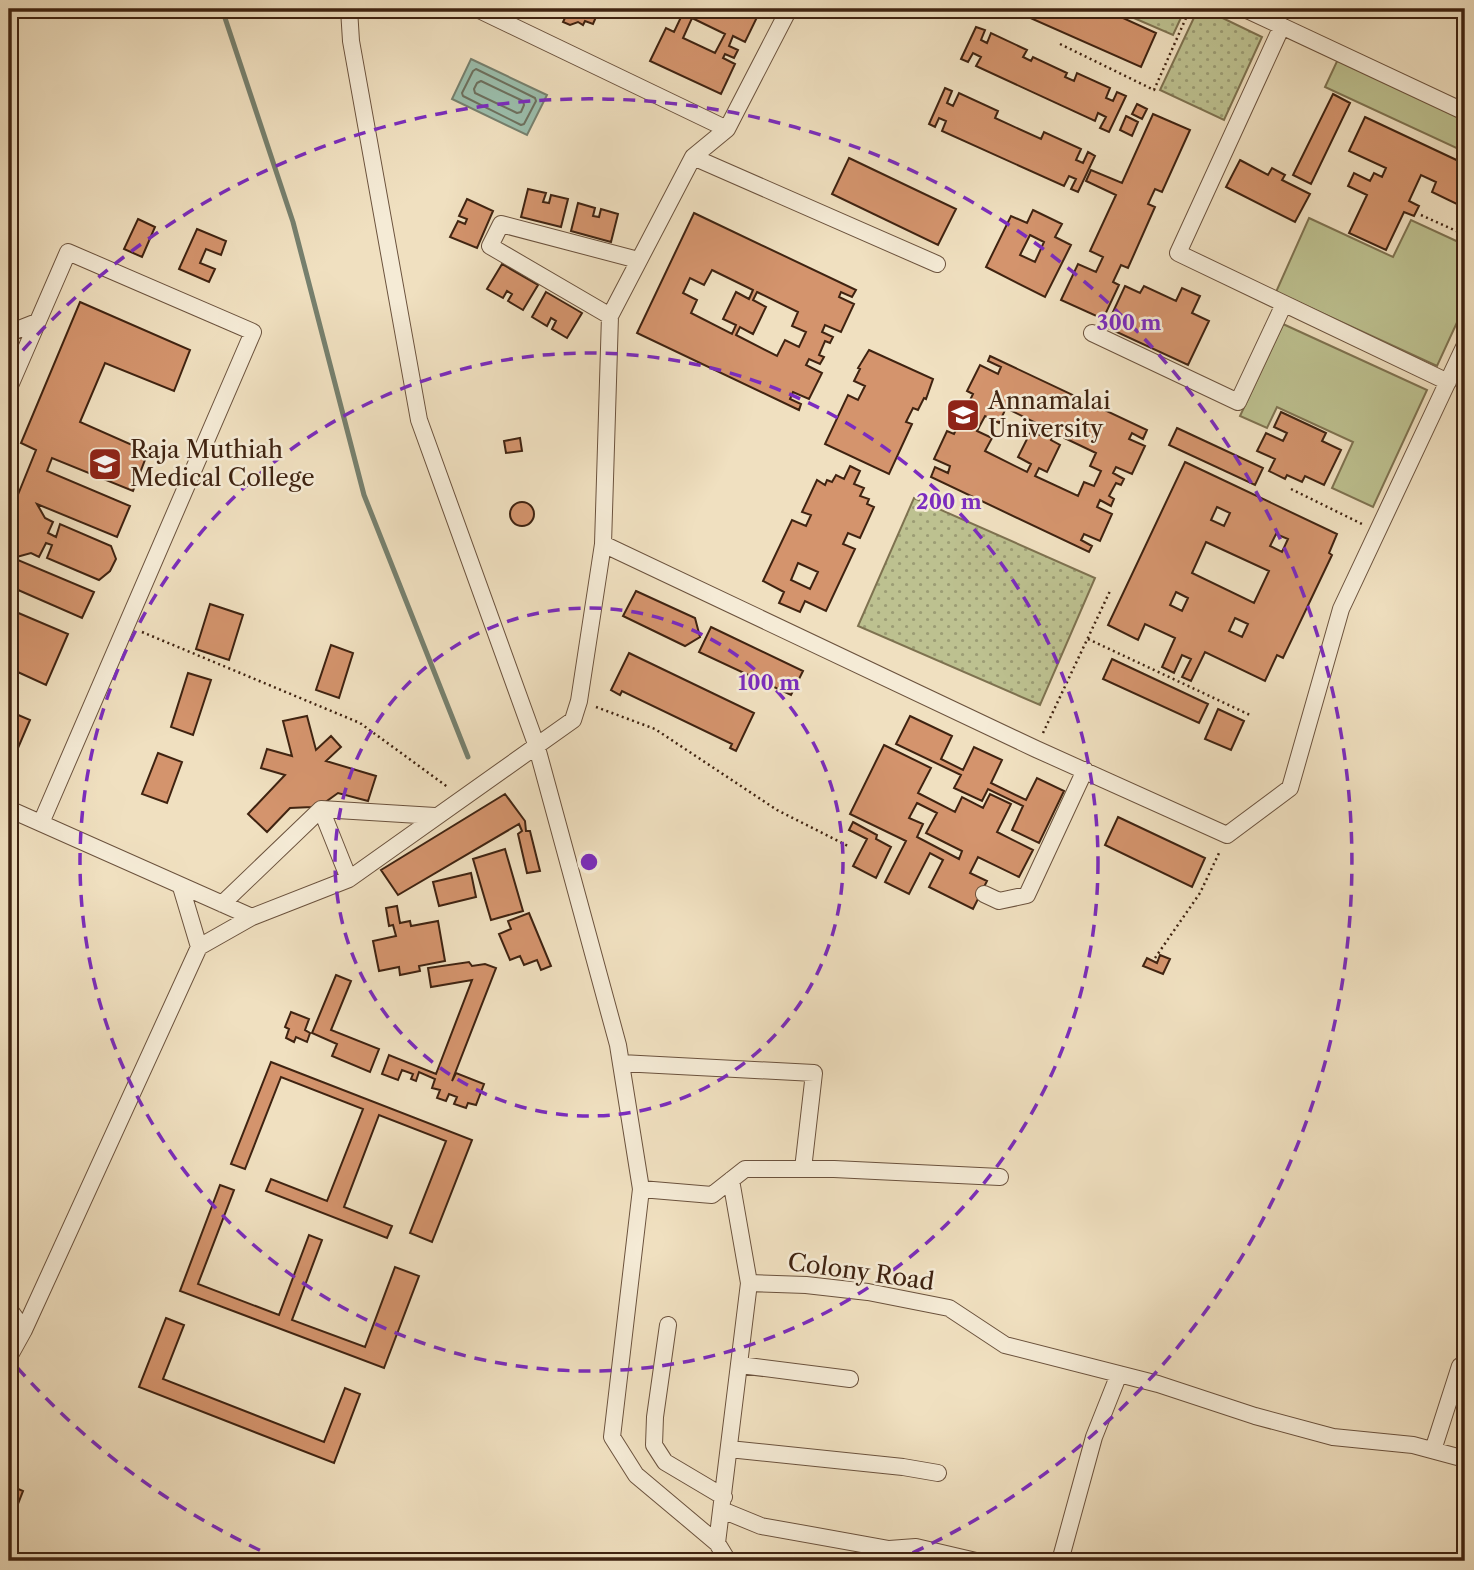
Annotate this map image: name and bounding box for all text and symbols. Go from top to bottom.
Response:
text: 300 m [1097,310,1161,335]
place label: Annamalai University [987,386,1111,443]
school or university icon: Annamalai University [944,396,982,434]
place label: Raja Muthiah Medical College [130,435,315,492]
school or university icon: Raja Muthiah Medical College [86,445,124,483]
text: 200 m [916,489,982,514]
text: 100 m [738,670,800,695]
centre of rings [577,850,601,874]
street label: Colony Road [786,1247,937,1296]

